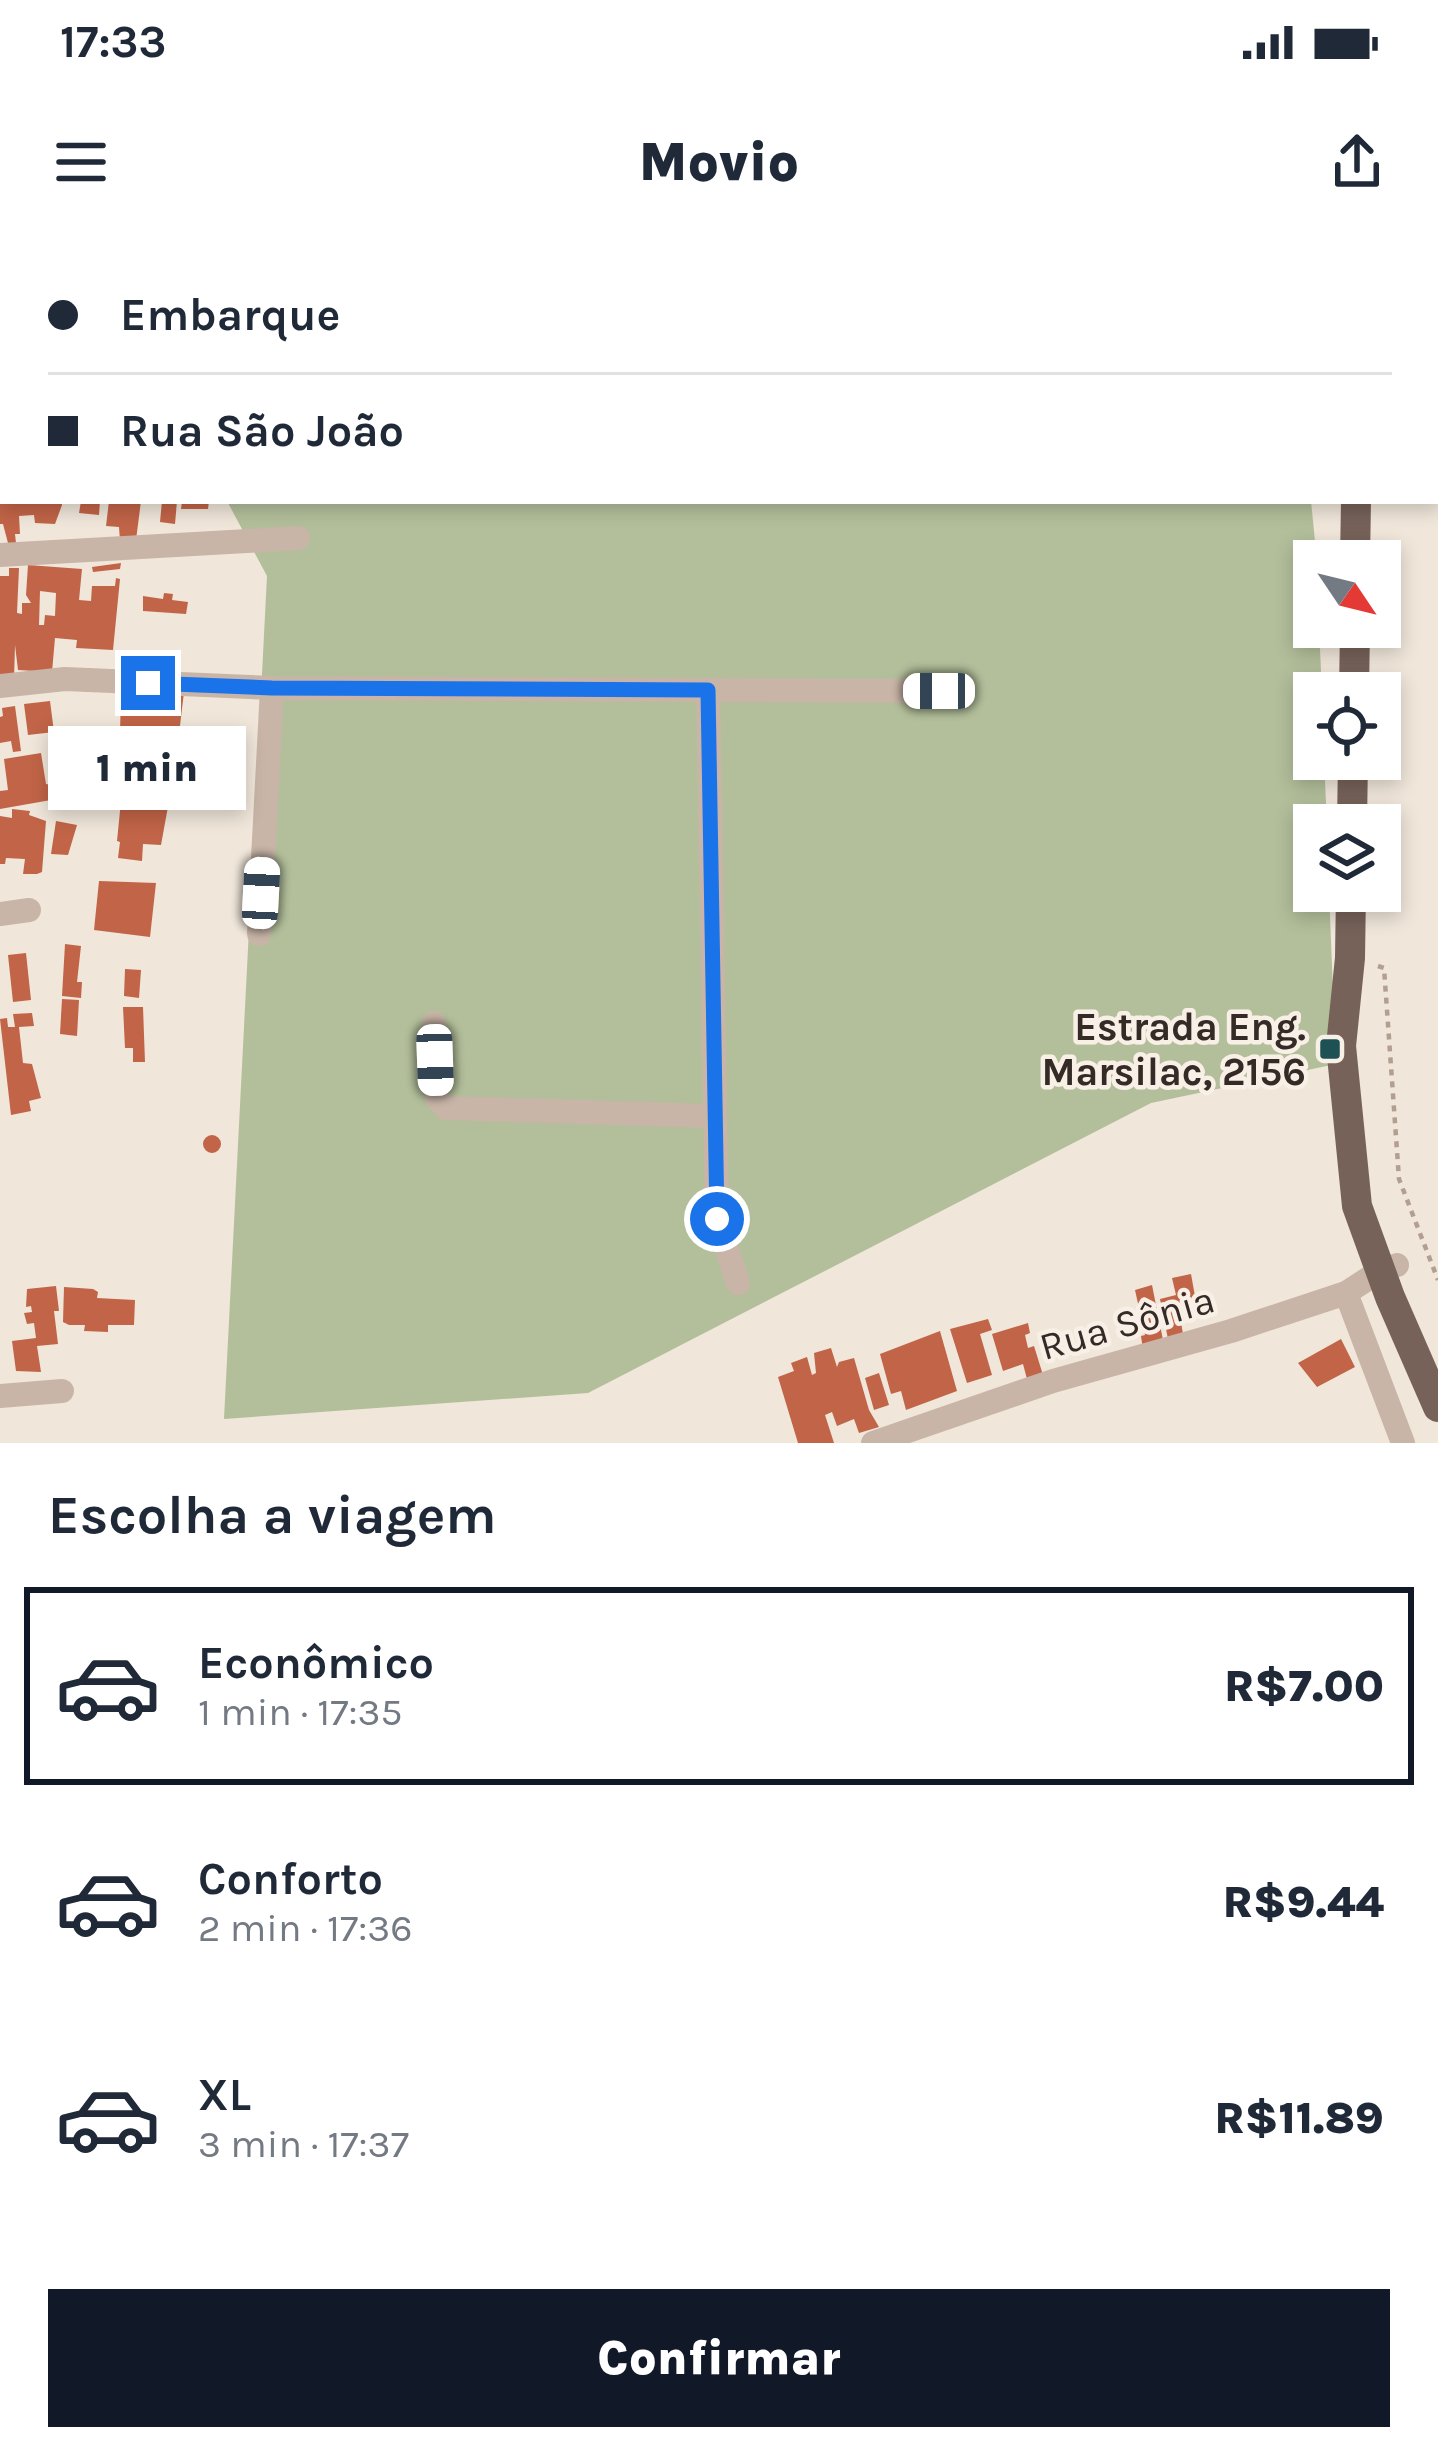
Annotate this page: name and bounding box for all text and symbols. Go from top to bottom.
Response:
text: 17:33 [60,16,167,68]
icon: menu [48,129,114,195]
icon: share [1324,129,1390,195]
text: Movio [639,130,799,194]
text: Embarque [120,289,340,341]
text: Rua São João [120,405,404,457]
north arrow [1293,540,1401,648]
map controls [1293,540,1401,912]
route end [121,656,175,710]
button: locate [1293,672,1401,780]
car [903,673,975,709]
callout: 1 min [49,725,247,809]
text: 1 min [96,745,198,791]
button: layers [1293,804,1401,912]
car [241,856,281,930]
place label: Estrada Eng. Marsilac, 2156 [1041,1004,1306,1095]
car [416,1023,454,1097]
marker: Estrada Eng. Marsilac, 2156 [1317,1036,1343,1062]
route start [690,1192,744,1246]
street label: Rua Sônia [1034,1276,1220,1370]
text: Escolha a viagem [48,1483,497,1547]
icon: car [54,1632,162,1740]
text: Econômico [198,1637,434,1689]
text: R$7.00 [1224,1660,1384,1712]
text: 1 min · 17:35 [198,1689,403,1735]
icon: car [54,1848,162,1956]
text: Conforto [198,1853,383,1905]
text: R$9.44 [1223,1876,1384,1928]
text: 2 min · 17:36 [198,1905,413,1951]
icon: car [54,2064,162,2172]
text: XL [198,2069,251,2121]
text: R$11.89 [1214,2092,1384,2144]
text: 3 min · 17:37 [198,2121,409,2167]
button: Confirmar [48,2289,1390,2427]

